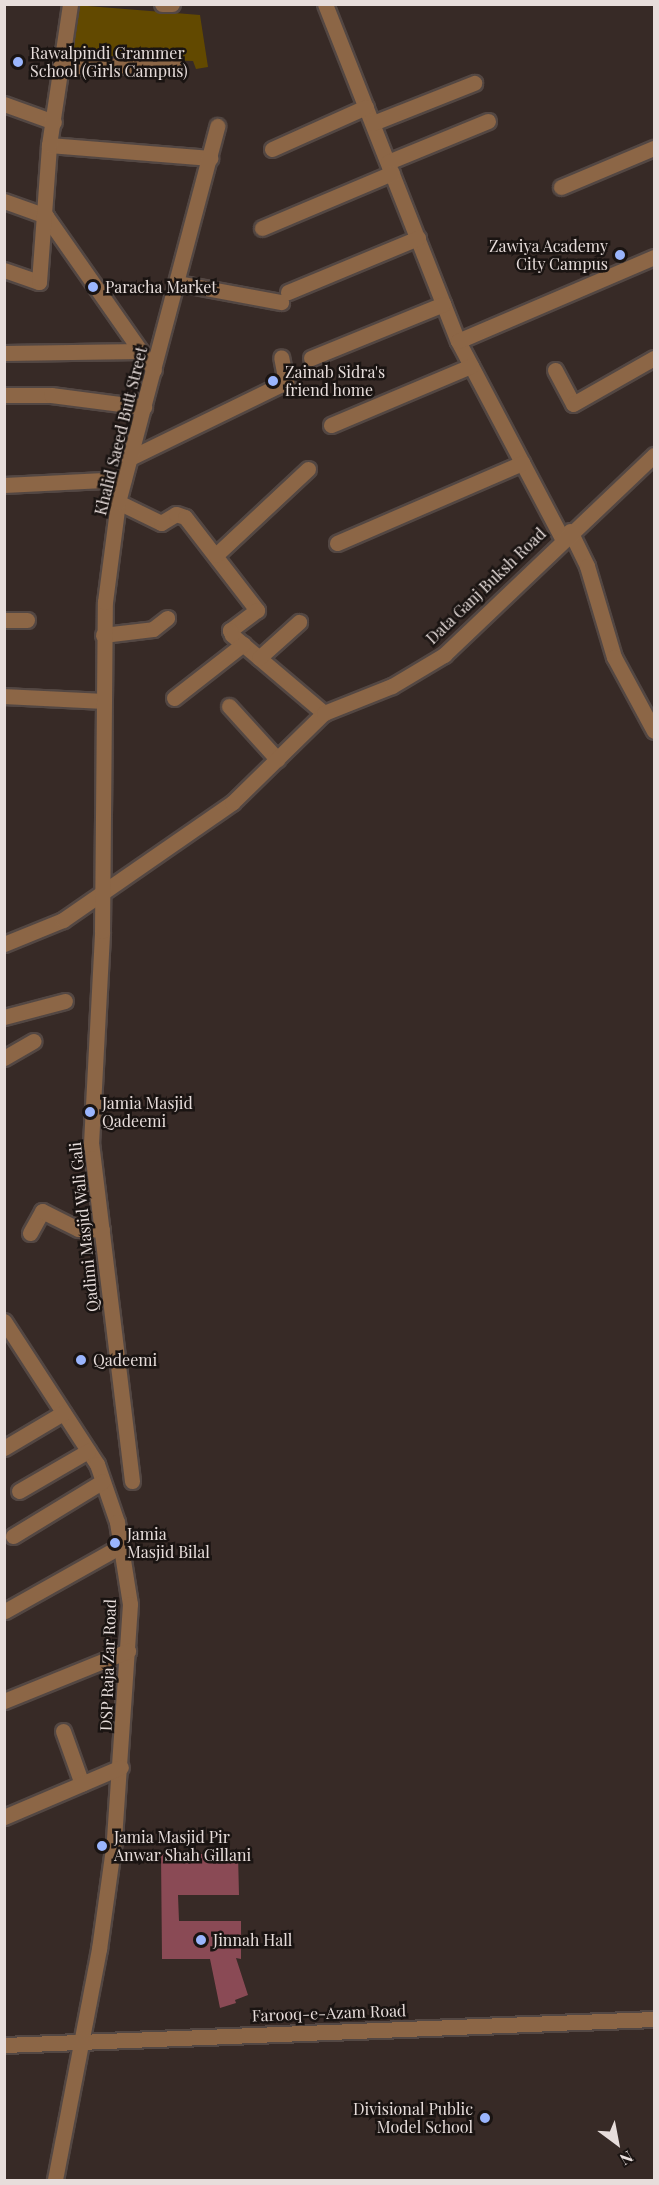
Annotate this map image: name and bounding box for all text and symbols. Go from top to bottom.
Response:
place label: Rawalpindi Grammer School (Girls Campus) [30,43,188,81]
marker: Rawalpindi Grammer School (Girls Campus) [11,55,25,69]
place label: Zawiya Academy City Campus [488,236,608,274]
marker: Zawiya Academy City Campus [613,248,627,262]
place label: Paracha Market [105,277,217,297]
marker: Paracha Market [86,280,100,294]
street label: Khalid Saeed Butt Street [91,345,151,517]
place label: Zainab Sidra's friend home [285,362,385,400]
marker: Zainab Sidra's friend home [266,374,280,388]
street label: Data Ganj Buksh Road [422,524,550,648]
place label: Jamia Masjid Qadeemi [102,1093,193,1131]
marker: Jamia Masjid Qadeemi [83,1105,97,1119]
street label: Qadimi Masjid Wali Gali [66,1141,102,1313]
place label: Qadeemi [93,1350,157,1370]
marker: Qadeemi [74,1353,88,1367]
place label: Jamia Masjid Bilal [127,1524,210,1562]
marker: Jamia Masjid Bilal [108,1536,122,1550]
street label: DSP Raja Zar Road [96,1598,120,1732]
place label: Jamia Masjid Pir Anwar Shah Gillani [114,1827,251,1865]
marker: Jamia Masjid Pir Anwar Shah Gillani [95,1839,109,1853]
place label: Jinnah Hall [213,1930,292,1950]
marker: Jinnah Hall [194,1933,208,1947]
street label: Farooq-e-Azam Road [251,2001,407,2025]
place label: Divisional Public Model School [353,2099,473,2137]
marker: Divisional Public Model School [478,2111,492,2125]
north arrow [587,2113,647,2173]
text: N [616,2147,637,2171]

